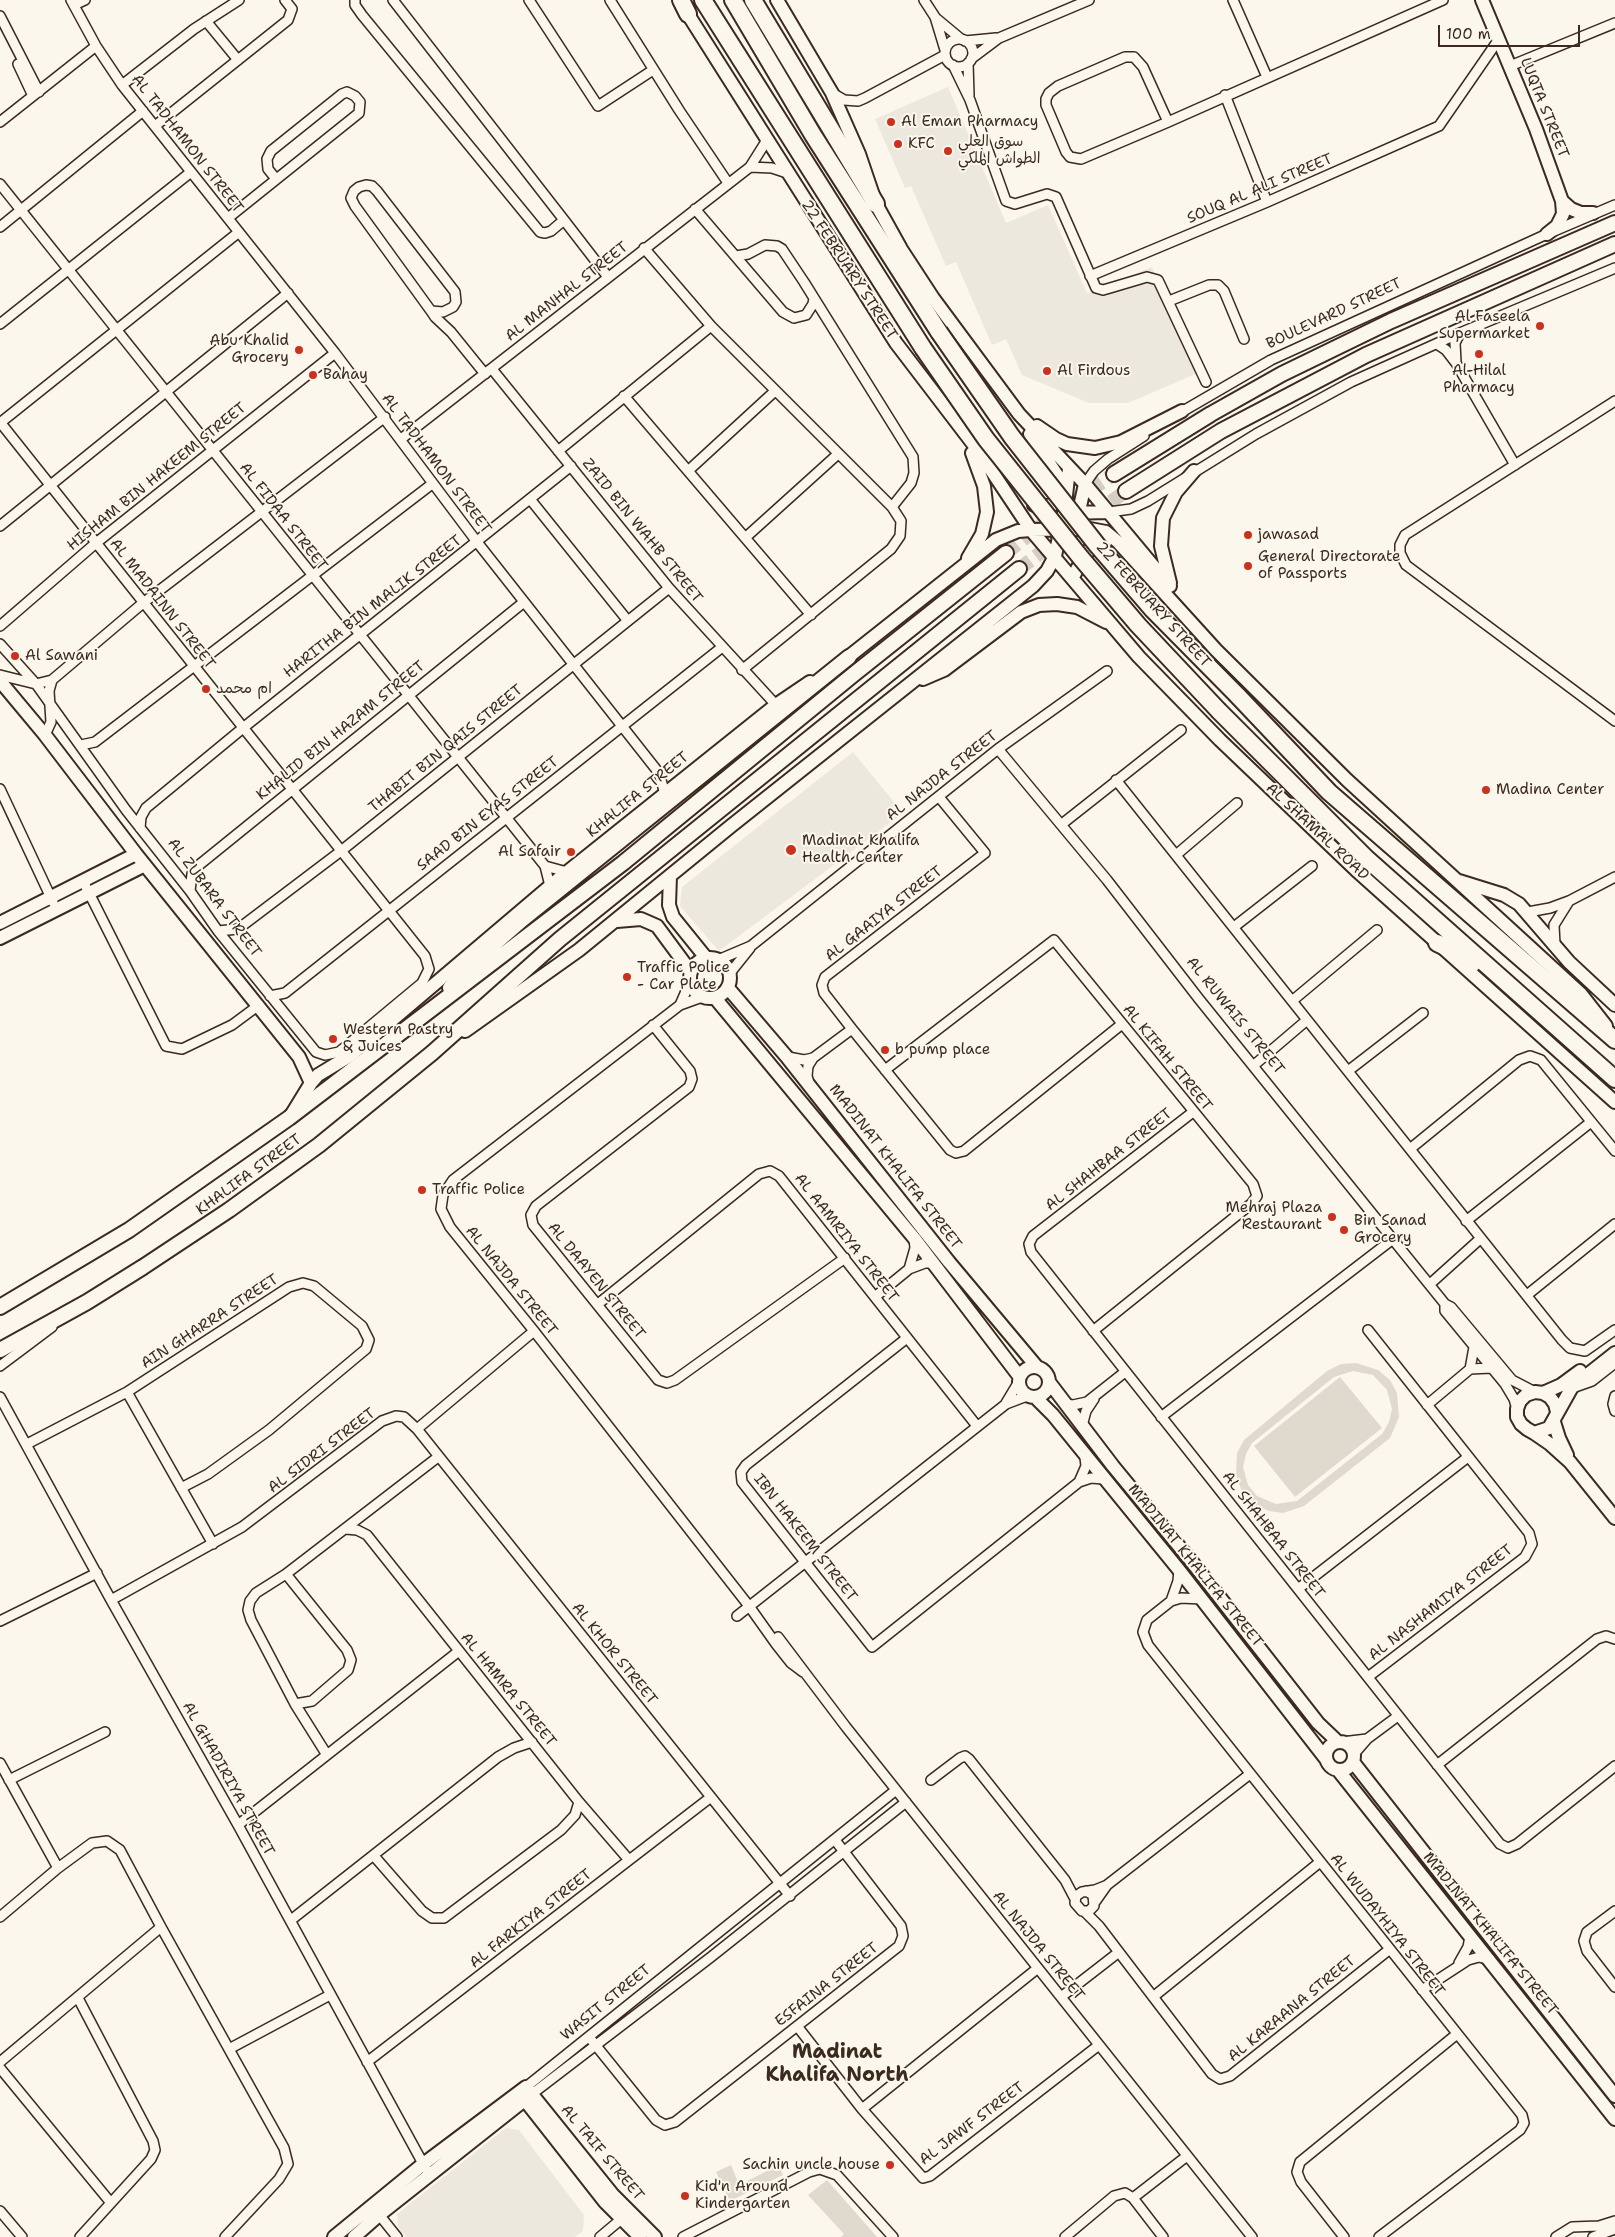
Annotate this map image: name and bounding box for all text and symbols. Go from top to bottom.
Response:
scale bar [1440,15,1582,47]
text: 100 m [1446,24,1491,44]
street label: LUQTA STREET [1516,55,1572,161]
street label: AL TADHAMON STREET [127,71,247,217]
place label: Al Eman Pharmacy [901,113,1038,131]
marker: Al Eman Pharmacy [885,116,897,128]
place label: سوق العلي الطواش الملكي [958,133,1040,168]
place label: KFC [908,135,935,153]
marker: KFC [892,138,904,150]
marker: سوق العلي الطواش الملكي [942,145,954,157]
street label: SOUQ AL ALI STREET [1184,150,1336,228]
street label: 22 FEBRUARY STREET [797,197,901,343]
street label: AL MANHAL STREET [502,238,632,346]
street label: BOULEVARD STREET [1263,275,1405,353]
place label: Al Faseela Supermarket [1439,308,1530,343]
marker: Al Faseela Supermarket [1534,320,1546,332]
place label: Abu Khalid Grocery [210,332,289,367]
marker: Abu Khalid Grocery [293,344,305,356]
marker: Al-Hilal Pharmacy [1473,348,1485,360]
place label: Al Firdous [1057,362,1131,380]
place label: Al-Hilal Pharmacy [1443,362,1515,397]
marker: Al Firdous [1041,365,1053,377]
place label: Bahay [323,366,368,384]
marker: Bahay [307,369,319,381]
street label: AL TADHAMON STREET [377,390,495,538]
street label: HISHAM BIN HAKEEM STREET [64,399,250,555]
street label: ZAID BIN WAHB STREET [578,455,706,607]
street label: AL FIDAA STREET [235,459,331,575]
place label: jawasad [1258,526,1319,544]
marker: jawasad [1242,529,1254,541]
street label: HARITHA BIN MALIK STREET [280,532,466,682]
street label: AL MADAINN STREET [105,535,219,673]
street label: 22 FEBRUARY STREET [1092,538,1214,672]
place label: General Directorate of Passports [1258,548,1401,583]
marker: General Directorate of Passports [1242,560,1254,572]
place label: Al Sawani [25,647,98,665]
marker: Al Sawani [9,650,21,662]
street label: KHALID BIN HAZAM STREET [253,658,429,804]
place label: ام محمد [216,680,272,698]
street label: THABIT BIN QAIS STREET [365,681,527,817]
marker: ام محمد [200,683,212,695]
street label: AL NAJDA STREET [883,727,1001,825]
street label: KHALIFA STREET [583,748,693,842]
street label: SAAD BIN EYAS STREET [414,753,562,875]
street label: AL SHAMAL ROAD [1262,780,1372,884]
place label: Madina Center [1496,781,1604,799]
marker: Madina Center [1480,784,1492,796]
place label: Madinat Khalifa Health Center [802,832,919,867]
street label: AL ZUBARA STREET [163,835,265,961]
place label: Al Safair [498,843,561,861]
marker: Madinat Khalifa Health Center [784,843,798,857]
marker: Al Safair [565,846,577,858]
street label: AL GAAIYA STREET [822,863,946,965]
street label: AL RUWAIS STREET [1182,954,1288,1078]
place label: Traffic Police - Car Plate [637,959,730,994]
marker: Traffic Police - Car Plate [621,971,633,983]
street label: AL KIFAH STREET [1118,1001,1216,1115]
place label: Western Pastry & Juices [343,1021,453,1056]
marker: Western Pastry & Juices [327,1033,339,1045]
place label: b pump place [895,1041,990,1059]
marker: b pump place [879,1044,891,1056]
street label: MADINAT KHALIFA STREET [825,1081,965,1253]
street label: AL SHAHBAA STREET [1042,1105,1176,1215]
street label: KHALIFA STREET [193,1131,305,1219]
street label: AL AAMRIYA STREET [790,1170,902,1306]
place label: Traffic Police [432,1181,525,1199]
marker: Traffic Police [416,1184,428,1196]
place label: Mehraj Plaza Restaurant [1226,1199,1322,1234]
marker: Mehraj Plaza Restaurant [1326,1211,1338,1223]
place label: Bin Sanad Grocery [1354,1212,1427,1247]
street label: AL DAAYEN STREET [543,1219,649,1343]
street label: AL NAJDA STREET [461,1223,561,1339]
marker: Bin Sanad Grocery [1338,1224,1350,1236]
street label: AIN GHARRA STREET [138,1271,282,1373]
street label: AL SIDRI STREET [265,1405,379,1497]
street label: AL SHAHBAA STREET [1218,1468,1328,1602]
street label: IBN HAKEEM STREET [749,1470,861,1606]
street label: MADINAT KHALIFA STREET [1124,1481,1266,1651]
street label: AL NASHAMIYA STREET [1365,1541,1517,1665]
street label: AL KHOR STREET [567,1599,661,1709]
street label: AL HAMRA STREET [456,1629,560,1751]
street label: AL GHADIRIYA STREET [178,1699,278,1859]
street label: MADINAT KHALIFA STREET [1419,1849,1561,2019]
street label: AL WUDAYHIYA STREET [1326,1850,1448,2000]
street label: AL FARKIYA STREET [466,1866,596,1972]
street label: AL NAJDA STREET [988,1888,1088,2004]
street label: ESFAINA STREET [772,1939,882,2031]
street label: AL KARAANA STREET [1225,1952,1359,2066]
street label: WASIT STREET [557,1961,655,2045]
district label: Madinat Khalifa North [765,2041,909,2088]
street label: AL JAWF STREET [916,2079,1028,2169]
street label: AL TAIF STREET [557,2101,647,2205]
place label: Sachin uncle house [742,2156,880,2174]
marker: Sachin uncle house [884,2159,896,2171]
place label: Kid'n Around Kindergarten [695,2178,790,2213]
marker: Kid'n Around Kindergarten [679,2190,691,2202]

